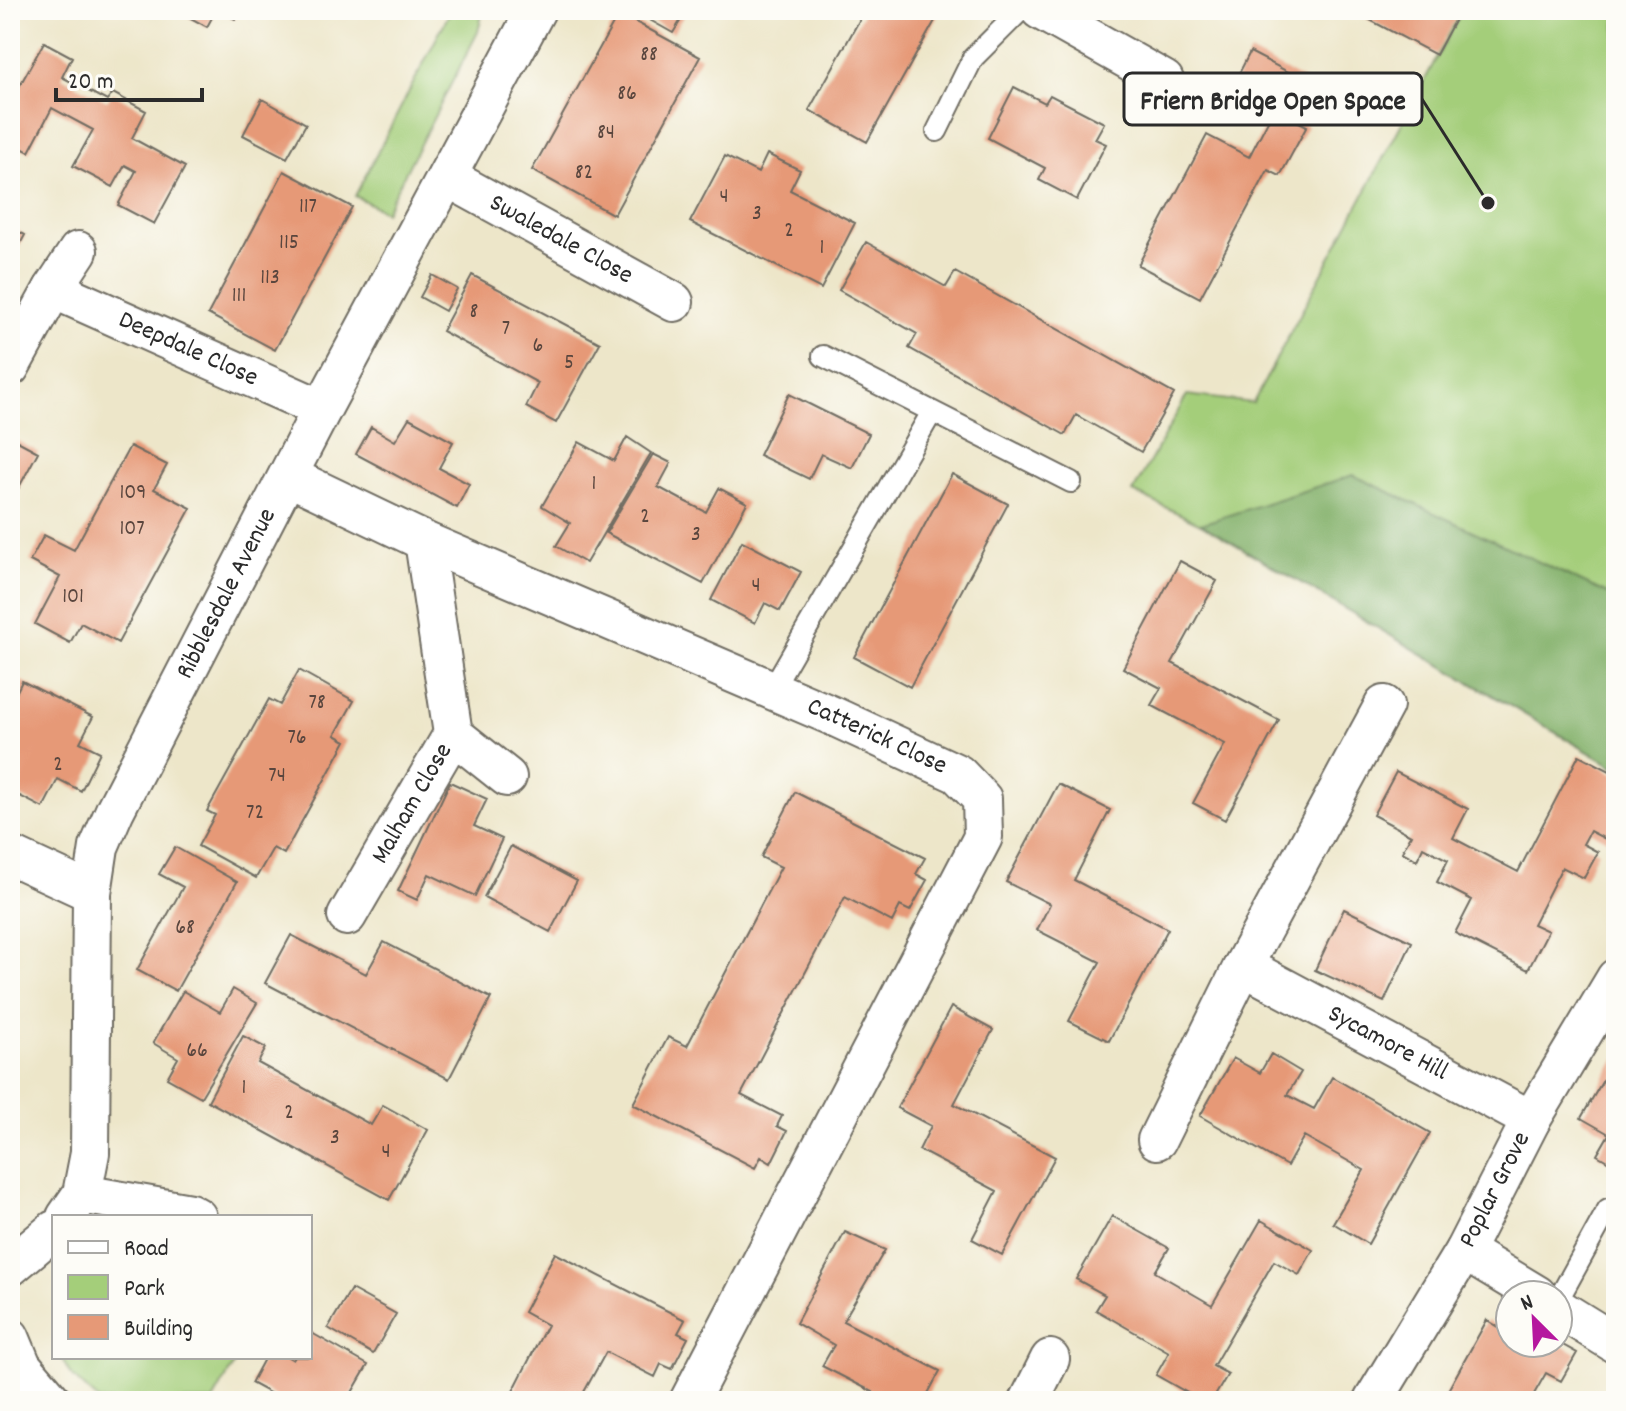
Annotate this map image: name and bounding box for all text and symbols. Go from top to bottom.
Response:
house number: 88 [640,40,658,71]
scale bar [56,52,202,102]
text: 20 m [68,66,114,100]
callout: Friern Bridge Open Space [1124,73,1422,125]
house number: 86 [617,79,637,110]
text: Friern Bridge Open Space [1140,84,1406,124]
house number: 84 [597,118,615,149]
house number: 82 [575,158,593,189]
house number: 4 [719,182,729,213]
street label: Swaledale Close [482,185,640,294]
house number: 117 [299,192,317,223]
house number: 3 [752,199,762,230]
house number: 2 [784,216,794,247]
house number: 115 [279,228,299,259]
house number: 1 [820,233,824,264]
house number: 113 [260,263,280,294]
house number: 111 [232,281,246,312]
house number: 8 [470,297,478,328]
street label: Deepdale Close [112,302,264,397]
house number: 7 [502,314,510,345]
house number: 6 [533,331,543,362]
house number: 5 [564,348,574,379]
house number: 1 [592,469,596,500]
house number: 109 [120,478,146,509]
street label: Ribblesdale Avenue [167,502,286,686]
house number: 2 [640,502,650,533]
house number: 107 [119,514,145,545]
house number: 3 [691,520,701,551]
house number: 4 [751,571,761,602]
house number: 101 [62,582,84,613]
house number: 78 [308,688,326,719]
street label: Catterick Close [801,689,953,785]
house number: 76 [287,723,307,754]
street label: Malham Close [363,736,462,871]
house number: 2 [53,750,63,781]
house number: 74 [268,761,286,792]
house number: 72 [246,798,264,829]
house number: 68 [175,913,195,944]
street label: Sycamore Hill [1321,996,1454,1091]
house number: 66 [186,1036,208,1067]
house number: 1 [242,1073,246,1104]
house number: 2 [284,1098,294,1129]
house number: 3 [330,1123,340,1154]
street label: Poplar Grove [1450,1125,1540,1255]
house number: 4 [381,1137,391,1168]
legend [52,1215,312,1359]
text: Road [124,1233,169,1267]
text: Park [124,1273,165,1307]
north arrow [1494,1279,1574,1359]
text: N [1516,1288,1539,1320]
text: Building [124,1313,193,1347]

